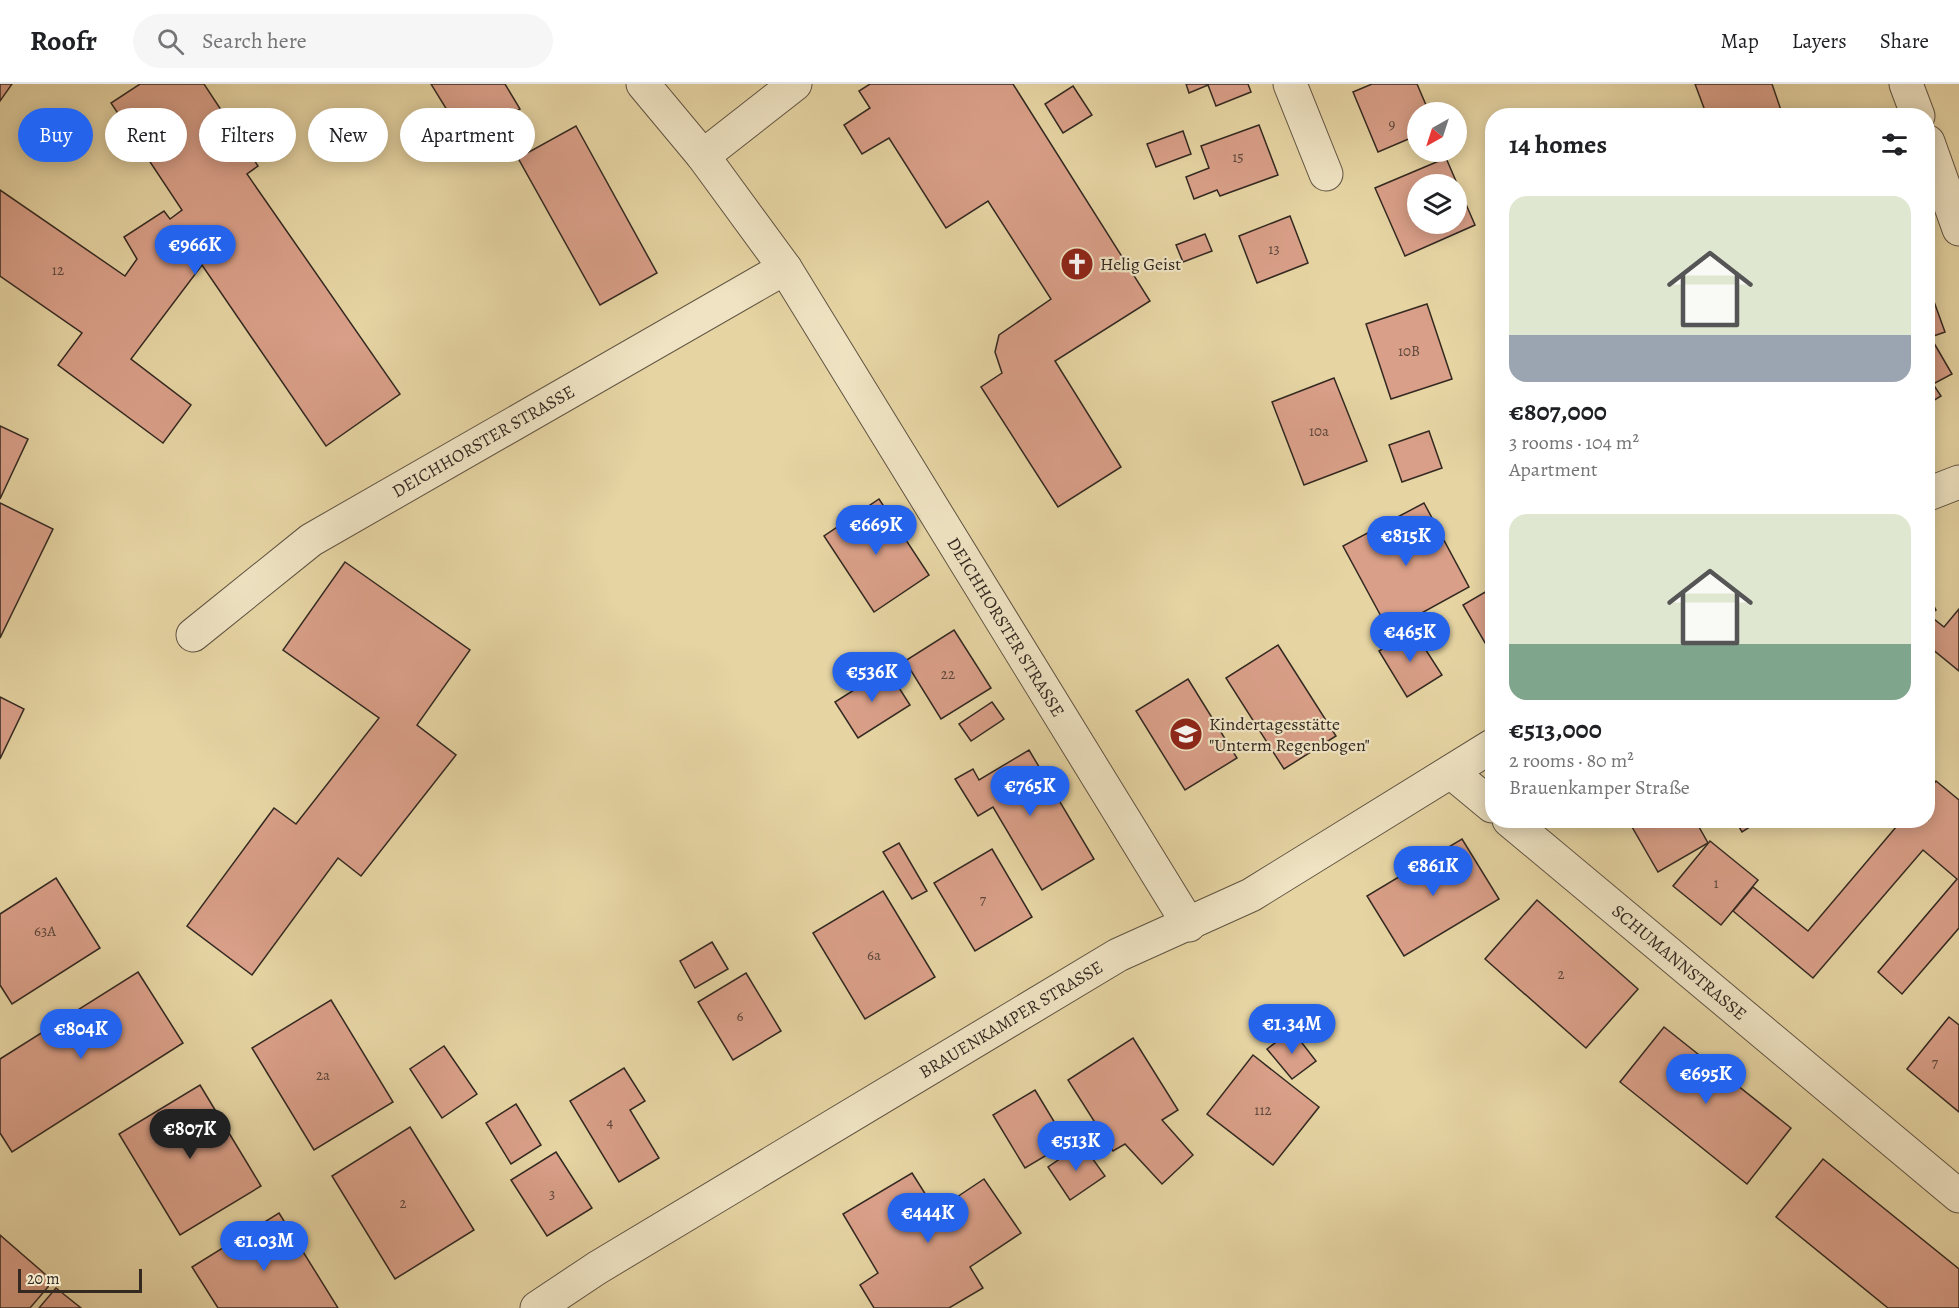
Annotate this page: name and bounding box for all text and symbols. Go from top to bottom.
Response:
search box [133,14,553,68]
text: Roofr [30,22,97,60]
icon: search [154,25,187,58]
text: Search here [202,26,307,56]
text: Map [1720,27,1759,55]
text: Layers [1792,27,1847,55]
text: Share [1880,27,1929,55]
north arrow [1407,102,1467,162]
map controls [1407,102,1467,234]
chip: Buy [18,108,93,162]
chip: Rent [105,108,187,162]
chip: Filters [199,108,296,162]
chip: New [308,108,388,162]
chip: Apartment [400,108,535,162]
house number: 9 [1389,114,1396,134]
text: 14 homes [1509,127,1607,162]
icon: filters [1878,128,1911,161]
house number: 15 [1232,147,1244,167]
button: layers [1407,174,1467,234]
pin: €966K [153,225,237,276]
text: €966K [169,231,221,258]
icon: home [1656,235,1764,343]
house number: 13 [1268,239,1280,259]
church icon: Helig Geist [1059,246,1095,282]
place label: Helig Geist [1100,252,1181,276]
house number: 12 [52,260,64,280]
house number: 10B [1398,341,1420,361]
street label: DEICHHORSTER STRASSE [387,379,579,503]
text: €807,000 [1509,394,1607,429]
house number: 10a [1309,421,1329,441]
text: 3 rooms · 104 m² [1509,429,1639,456]
text: Apartment [1509,456,1598,483]
pin: €669K [834,505,918,556]
text: €669K [850,511,902,538]
pin: €815K [1364,516,1448,567]
text: €815K [1381,522,1431,549]
street label: DEICHHORSTER STRASSE [941,533,1070,721]
icon: home [1656,553,1764,661]
pin: €465K [1368,612,1452,663]
text: €465K [1384,618,1436,645]
pin: €536K [830,652,914,703]
text: €536K [846,658,898,685]
house number: 22 [941,664,955,684]
place label: Kindertagesstätte "Unterm Regenbogen" [1209,712,1370,757]
text: €513,000 [1509,712,1602,747]
school or university icon: Kindertagesstätte "Unterm Regenbogen" [1168,716,1204,752]
text: 2 rooms · 80 m² [1509,747,1634,774]
pin: €765K [988,766,1072,817]
text: €765K [1004,772,1056,799]
text: Brauenkamper Straße [1509,774,1690,801]
pin: €861K [1391,846,1475,897]
text: €861K [1408,852,1458,879]
house number: 1 [1713,873,1719,893]
house number: 7 [980,890,987,910]
street label: SCHUMANNSTRASSE [1607,899,1752,1026]
house number: 63A [34,921,56,941]
house number: 6a [867,945,881,965]
street label: BRAUENKAMPER STRASSE [915,955,1107,1084]
house number: 2 [1557,964,1565,984]
pin: €1.34M [1243,1004,1341,1055]
house number: 6 [737,1006,744,1026]
pin: €804K [39,1009,123,1060]
text: €1.34M [1263,1010,1321,1037]
text: €804K [54,1015,108,1042]
house number: 7 [1932,1053,1939,1073]
pin: €695K [1664,1054,1748,1105]
text: €695K [1680,1060,1732,1087]
house number: 2a [316,1065,330,1085]
house number: 112 [1254,1100,1272,1120]
pin: €807K [148,1109,232,1160]
house number: 4 [607,1112,614,1132]
text: €807K [164,1115,216,1142]
pin: €513K [1034,1121,1118,1172]
text: €513K [1052,1127,1100,1154]
house number: 3 [549,1184,555,1204]
house number: 2 [399,1193,407,1213]
pin: €444K [886,1193,970,1244]
text: €444K [902,1199,954,1226]
pin: €1.03M [215,1221,313,1272]
text: €1.03M [234,1227,294,1254]
scale bar [18,1266,142,1294]
text: 20 m [27,1268,60,1290]

